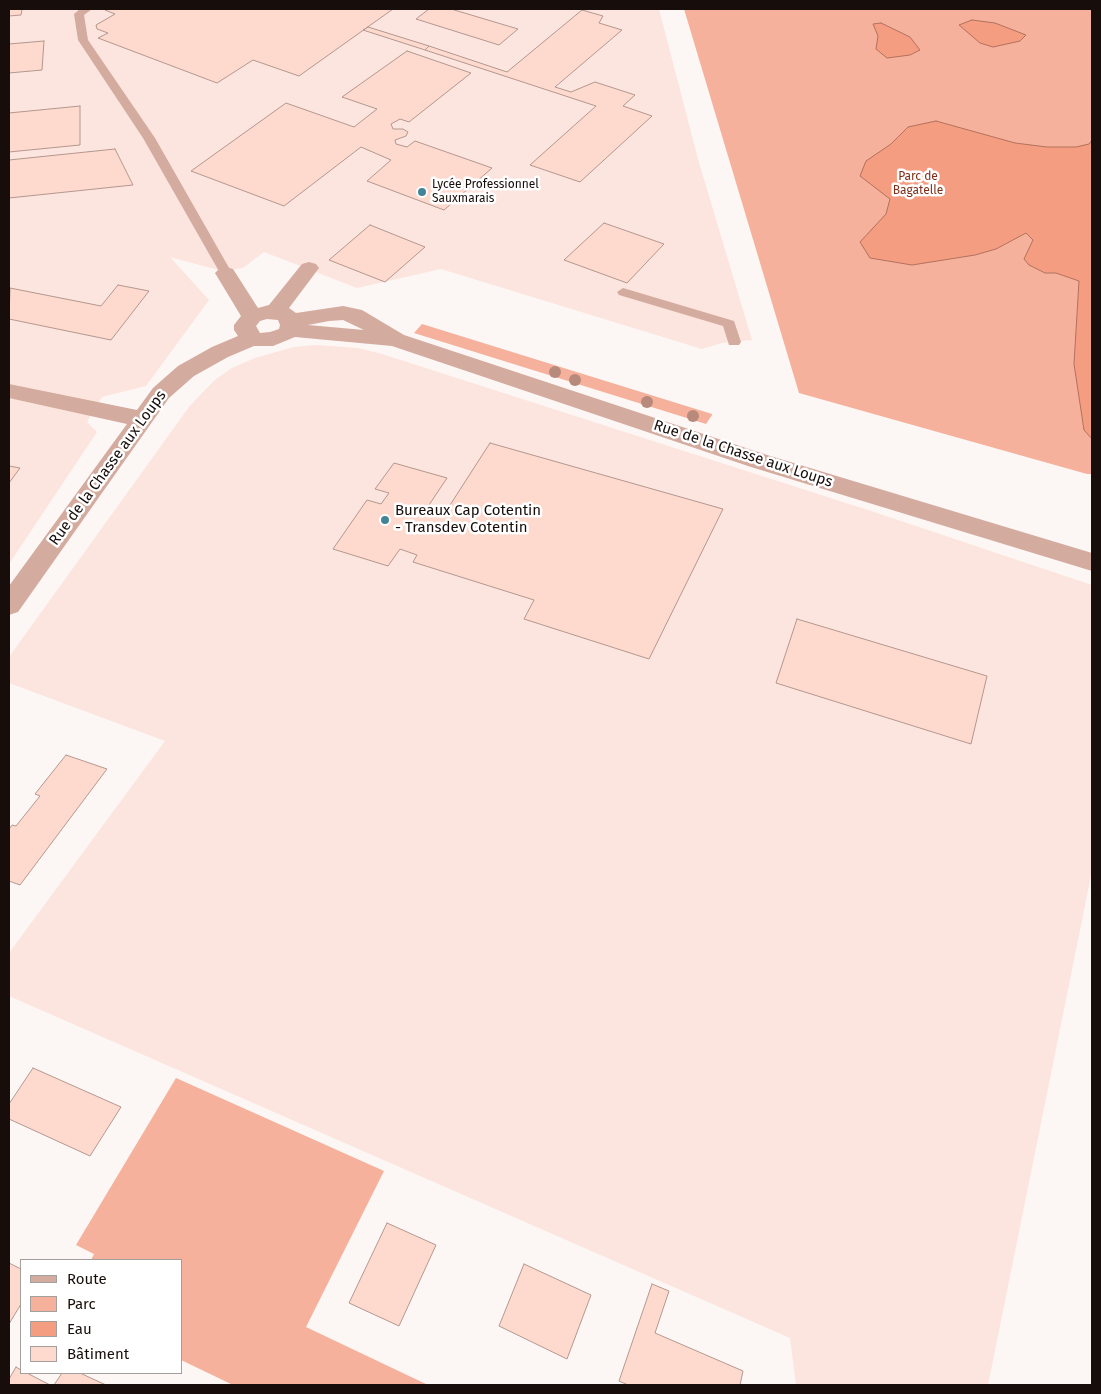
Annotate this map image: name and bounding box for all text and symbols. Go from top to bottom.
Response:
park label: Parc de Bagatelle [893,170,943,198]
place label: Lycée Professionnel Sauxmarais [432,178,539,206]
marker: Lycée Professionnel Sauxmarais [416,186,428,198]
street label: Rue de la Chasse aux Loups [46,387,170,549]
street label: Rue de la Chasse aux Loups [651,417,835,491]
place label: Bureaux Cap Cotentin - Transdev Cotentin [395,502,541,537]
marker: Bureaux Cap Cotentin - Transdev Cotentin [379,514,391,526]
legend [20,1259,182,1374]
text: Route [67,1270,107,1288]
text: Parc [67,1295,96,1313]
text: Eau [67,1320,92,1338]
text: Bâtiment [67,1345,129,1363]

